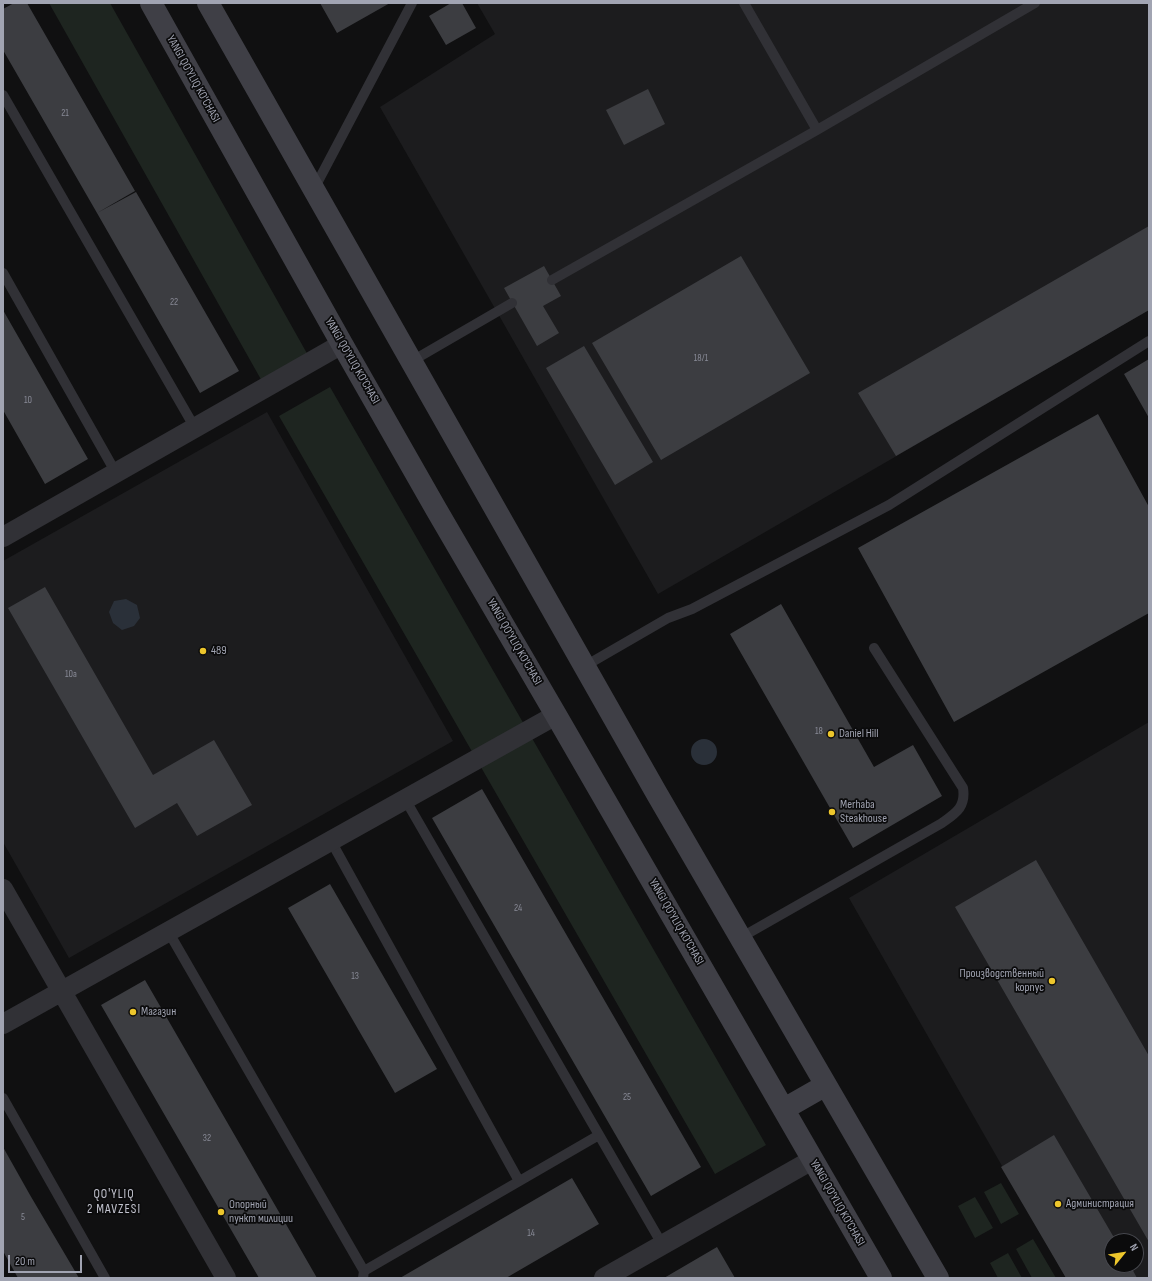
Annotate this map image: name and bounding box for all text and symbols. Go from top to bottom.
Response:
street label: YANGI QO'YLIQ KO'CHASI [163,33,223,125]
house number: 21 [61,107,69,119]
house number: 22 [170,296,178,308]
street label: YANGI QO'YLIQ KO'CHASI [321,315,383,407]
house number: 18/1 [694,352,708,364]
house number: 10 [24,394,32,406]
street label: YANGI QO'YLIQ KO'CHASI [483,596,545,688]
place label: 489 [211,644,227,658]
marker: 489 [198,646,208,656]
house number: 10a [65,668,77,680]
house number: 18 [815,725,823,737]
place label: Daniel Hill [839,727,879,741]
marker: Daniel Hill [826,729,836,739]
place label: Merhaba Steakhouse [840,798,887,826]
marker: Merhaba Steakhouse [827,807,837,817]
street label: YANGI QO'YLIQ KO'CHASI [645,876,707,968]
house number: 24 [514,902,522,914]
place label: Производственный корпус [960,967,1044,995]
house number: 13 [351,970,359,982]
marker: Производственный корпус [1047,976,1057,986]
place label: Магазин [141,1005,176,1019]
marker: Магазин [128,1007,138,1017]
house number: 25 [623,1091,631,1103]
house number: 32 [203,1132,211,1144]
street label: YANGI QO'YLIQ KO'CHASI [806,1157,868,1249]
district label: QO'YLIQ 2 MAVZESI [87,1187,141,1218]
place label: Администрация [1066,1197,1134,1211]
place label: Опорный пункт милиции [229,1198,293,1226]
marker: Администрация [1053,1199,1063,1209]
marker: Опорный пункт милиции [216,1207,226,1217]
house number: 5 [21,1211,25,1223]
house number: 14 [527,1227,535,1239]
north arrow [1104,1233,1144,1273]
text: N [1127,1241,1141,1253]
scale bar [10,1247,84,1273]
text: 20 m [15,1254,35,1269]

